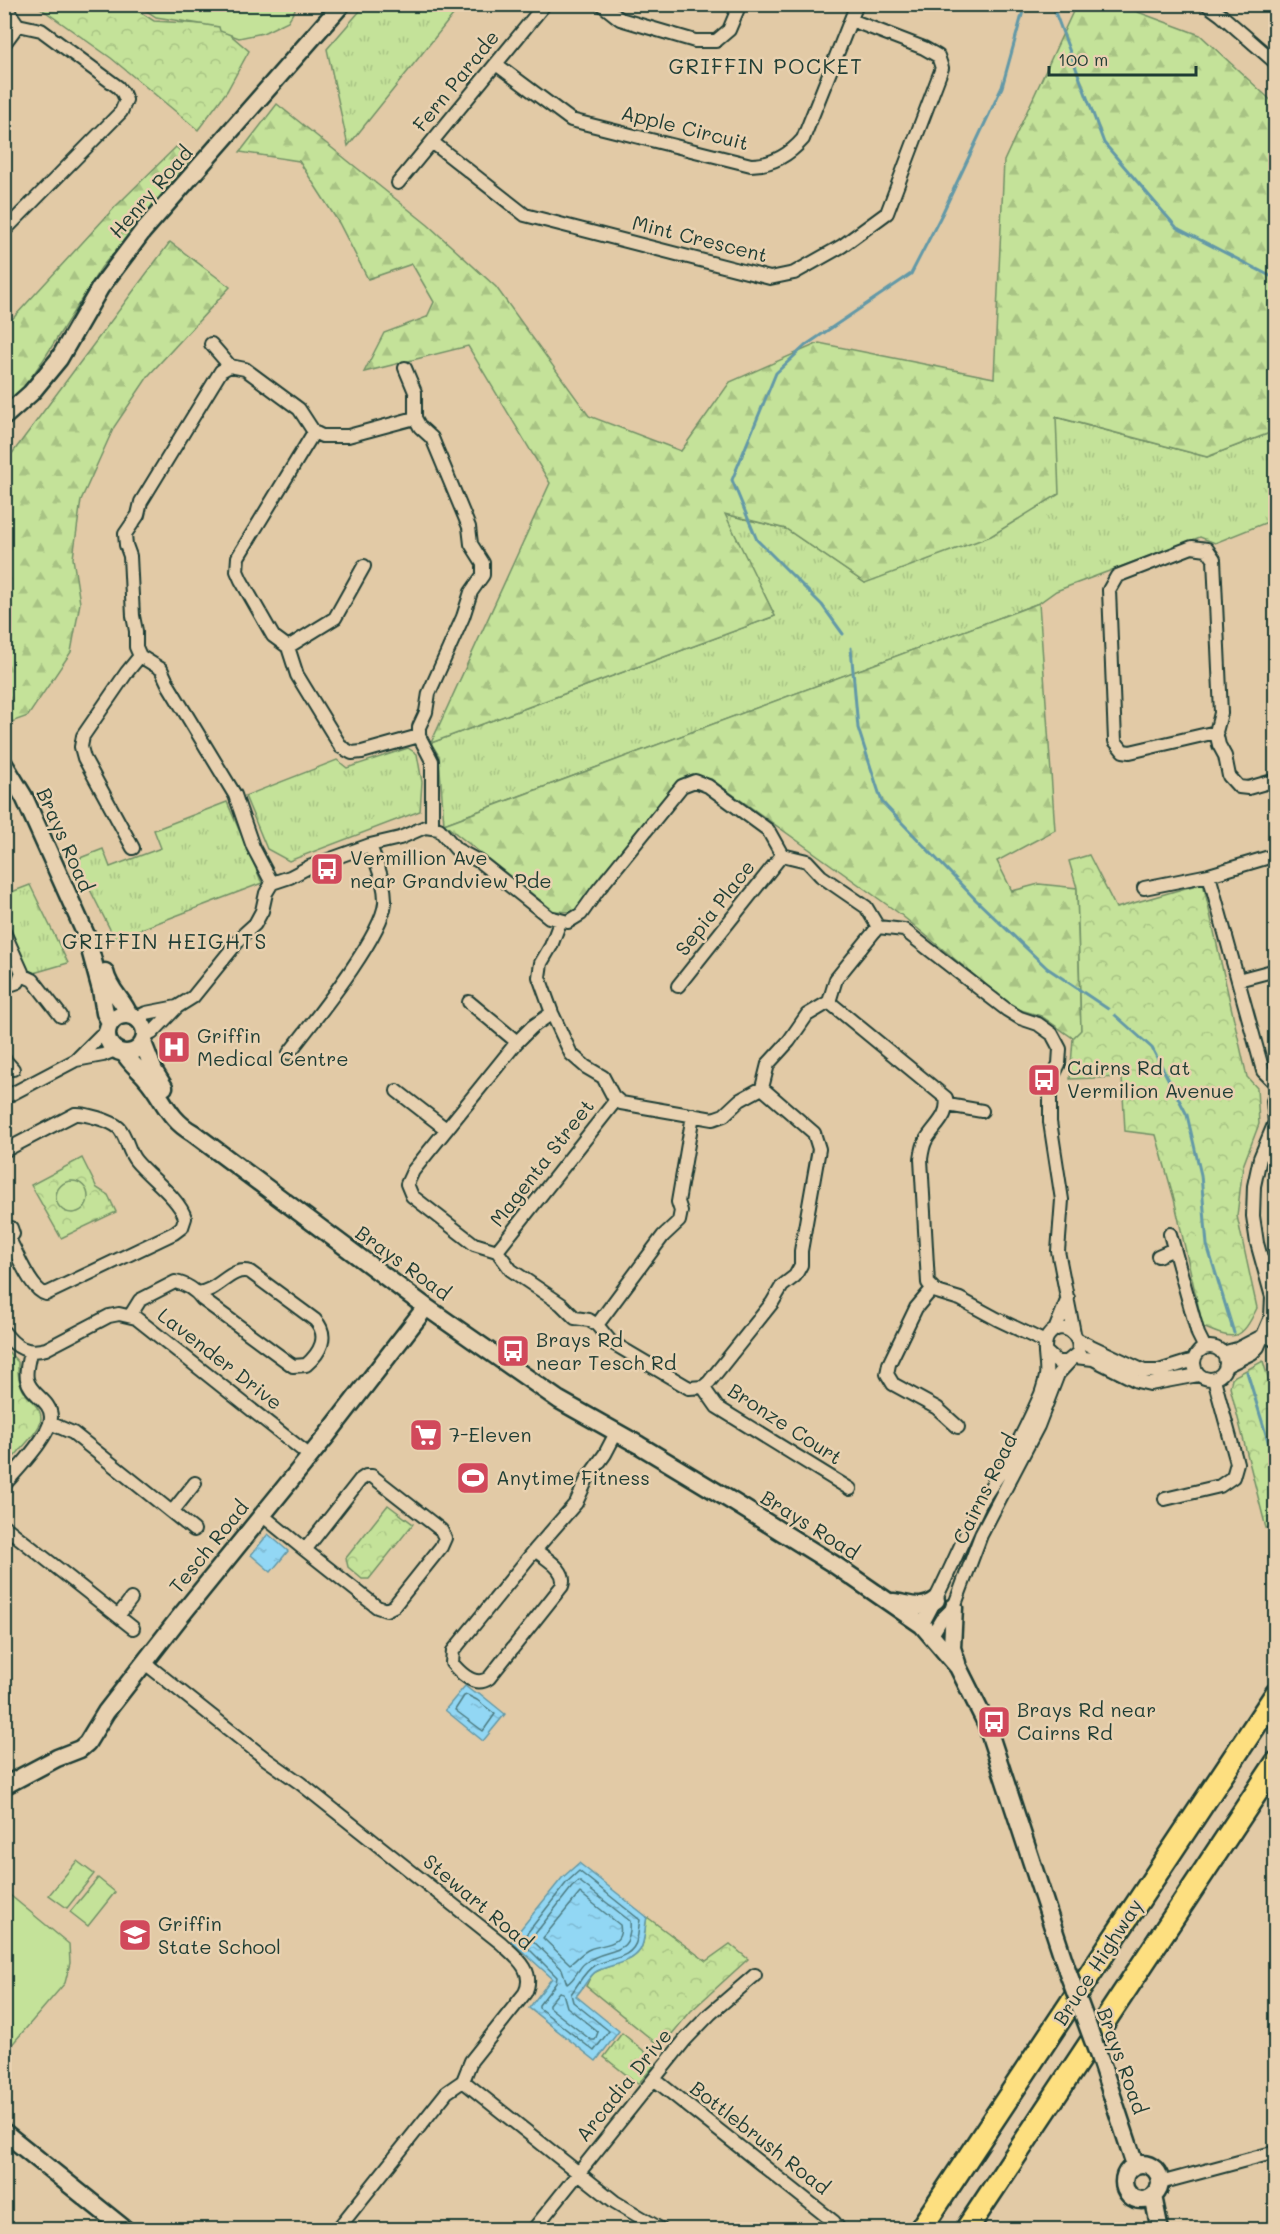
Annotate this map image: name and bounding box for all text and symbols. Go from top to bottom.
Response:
street label: Fern Parade [406,24,504,136]
scale bar [1049,39,1196,77]
text: 100 m [1058,47,1108,71]
district label: GRIFFIN POCKET [668,52,864,79]
street label: Apple Circuit [619,99,752,155]
street label: Henry Road [103,140,198,243]
street label: Mint Crescent [630,209,771,267]
street label: Brays Road [31,783,100,896]
place label: Vermillion Ave near Grandview Pde [350,844,552,893]
bus stop icon: Vermillion Ave near Grandview Pde [309,851,345,887]
street label: Sepia Place [669,854,760,961]
district label: GRIFFIN HEIGHTS [62,927,268,954]
place label: Griffin Medical Centre [197,1022,349,1071]
hospital icon: Griffin Medical Centre [156,1029,192,1065]
place label: Cairns Rd at Vermilion Avenue [1067,1054,1234,1103]
bus stop icon: Cairns Rd at Vermilion Avenue [1026,1062,1062,1098]
street label: Magenta Street [483,1093,599,1231]
street label: Brays Road [351,1219,456,1305]
street label: Lavender Drive [153,1301,288,1415]
place label: Brays Rd near Tesch Rd [536,1326,677,1375]
bus stop icon: Brays Rd near Tesch Rd [495,1333,531,1369]
street label: Bronze Court [723,1377,848,1470]
supermarket icon: 7-Eleven [408,1417,444,1453]
place label: 7-Eleven [449,1421,531,1447]
street label: Cairns Road [946,1429,1022,1548]
sports icon: Anytime Fitness [455,1460,491,1496]
place label: Anytime Fitness [496,1464,650,1490]
street label: Brays Road [756,1484,865,1565]
street label: Tesch Road [163,1494,254,1598]
place label: Brays Rd near Cairns Rd [1017,1696,1156,1745]
bus stop icon: Brays Rd near Cairns Rd [976,1704,1012,1740]
street label: Stewart Road [418,1848,539,1955]
street label: Bruce Highway [1047,1893,1148,2030]
place label: Griffin State School [158,1910,281,1959]
school or university icon: Griffin State School [117,1917,153,1953]
street label: Brays Road [1092,2004,1154,2117]
street label: Arcadia Drive [570,2022,677,2146]
street label: Bottlebrush Road [686,2075,836,2200]

